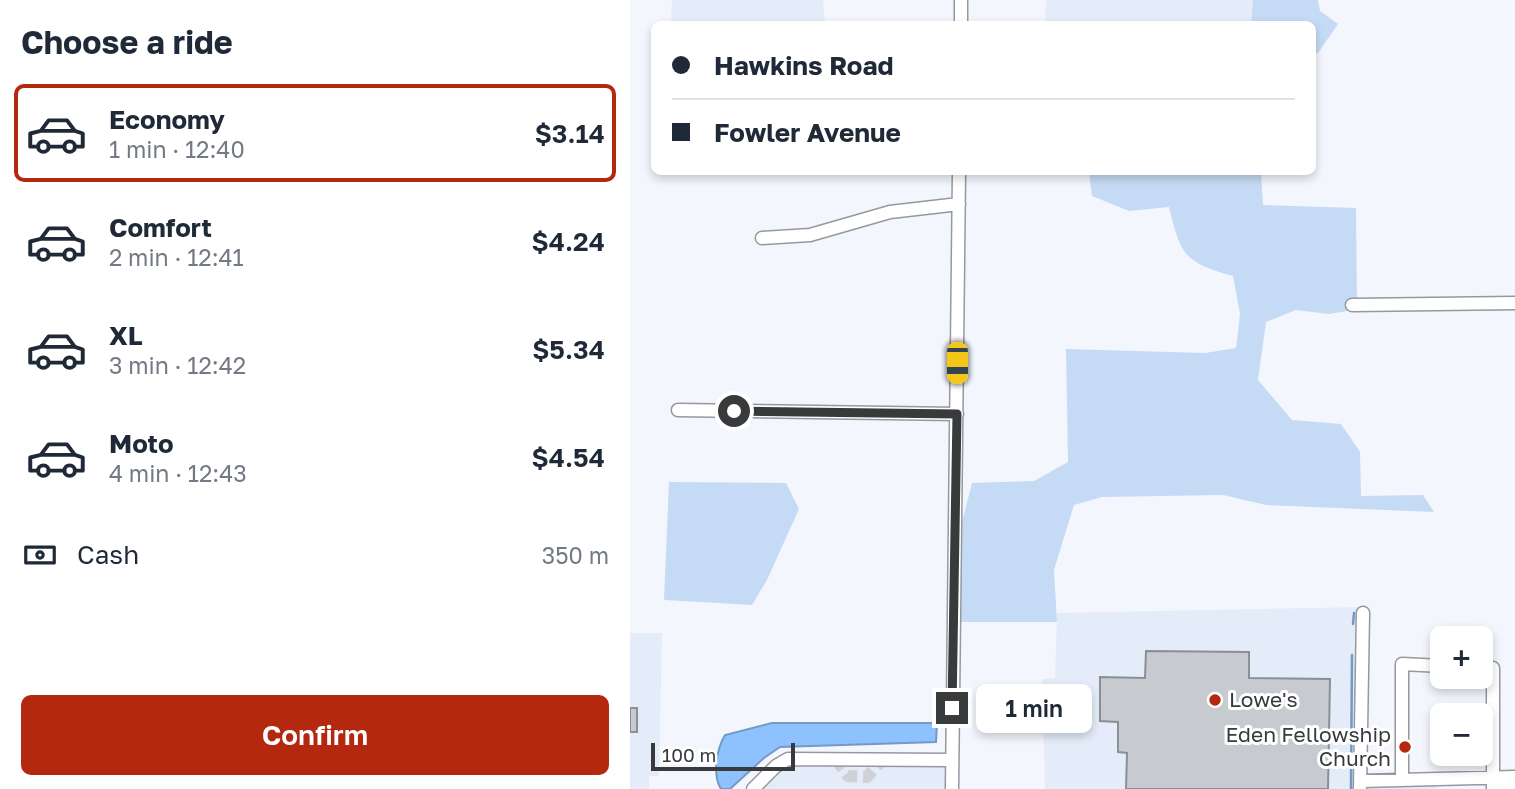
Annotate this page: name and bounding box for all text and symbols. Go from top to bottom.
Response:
text: Choose a ride [21,23,233,61]
text: Hawkins Road [714,50,894,81]
icon: car [25,102,88,165]
text: Economy [109,104,225,135]
text: Fowler Avenue [714,117,901,148]
text: $3.14 [535,118,605,149]
text: 1 min · 12:40 [109,135,245,163]
icon: car [25,210,88,273]
text: Comfort [109,212,212,243]
text: $4.24 [532,226,605,257]
text: 2 min · 12:41 [109,243,244,271]
icon: car [25,318,88,381]
text: XL [109,320,143,351]
text: $5.34 [532,334,605,365]
car [947,342,968,384]
text: 3 min · 12:42 [109,351,246,379]
route start [718,395,750,427]
icon: car [25,426,88,489]
text: Moto [109,428,174,459]
text: $4.54 [532,442,605,473]
text: 4 min · 12:43 [109,459,247,487]
icon: cash [21,536,59,574]
text: Cash [77,539,139,570]
text: 350 m [542,541,609,569]
map controls [1430,626,1493,766]
button: + [1430,626,1493,689]
callout: 1 min [976,684,1092,732]
place label: Lowe's [1229,686,1298,712]
route end [936,692,968,724]
marker: Lowe's [1207,692,1223,708]
text: 1 min [1005,694,1063,722]
button: Confirm [21,695,609,775]
button: − [1430,703,1493,766]
place label: Eden Fellowship Church [1225,721,1391,771]
marker: Eden Fellowship Church [1397,739,1413,755]
scale bar [651,740,794,772]
text: 100 m [662,743,716,766]

